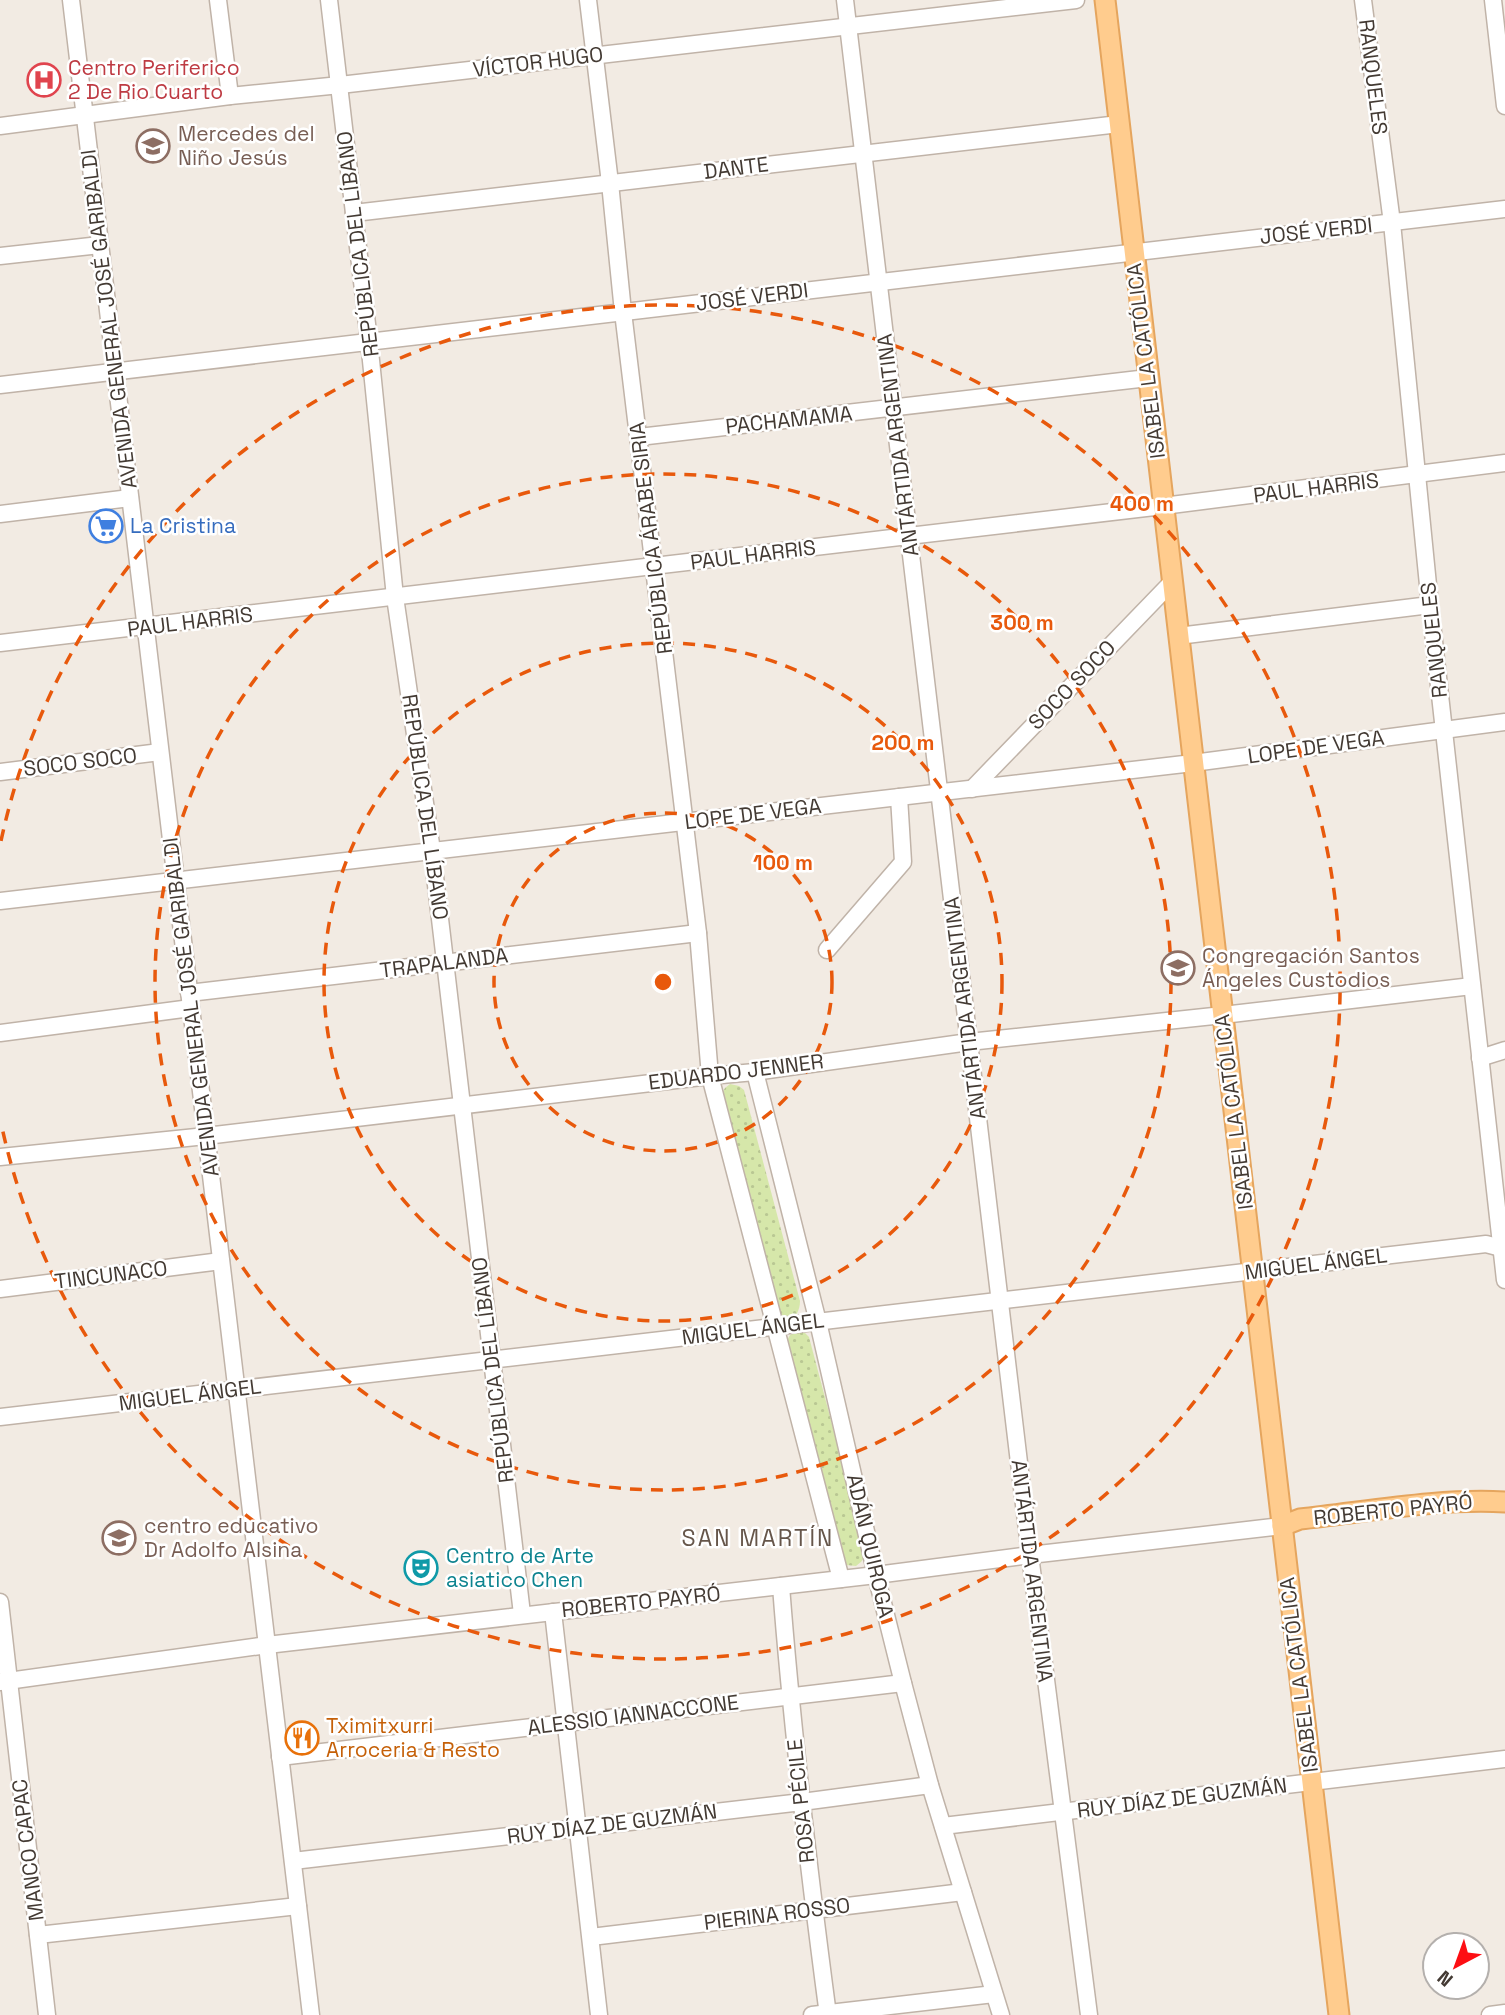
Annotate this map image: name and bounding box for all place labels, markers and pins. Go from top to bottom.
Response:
place label: Centro Periferico 2 De Rio Cuarto [68,54,240,105]
hospital icon: Centro Periferico 2 De Rio Cuarto [25,61,63,99]
place label: Mercedes del Niño Jesús [178,120,315,171]
school or university icon: Mercedes del Niño Jesús [134,127,172,165]
supermarket icon: La Cristina [87,507,125,545]
place label: La Cristina [130,512,236,539]
place label: Congregación Santos Ángeles Custodios [1202,942,1420,993]
school or university icon: Congregación Santos Ángeles Custodios [1159,949,1197,987]
centre of rings [651,970,675,994]
place label: centro educativo Dr Adolfo Alsina [144,1512,319,1563]
school or university icon: centro educativo Dr Adolfo Alsina [100,1519,138,1557]
place label: Centro de Arte asiatico Chen [446,1542,594,1593]
theatre icon: Centro de Arte asiatico Chen [402,1549,440,1587]
place label: Tximitxurri Arroceria & Resto [326,1712,500,1763]
restaurant icon: Tximitxurri Arroceria & Resto [283,1719,321,1757]

